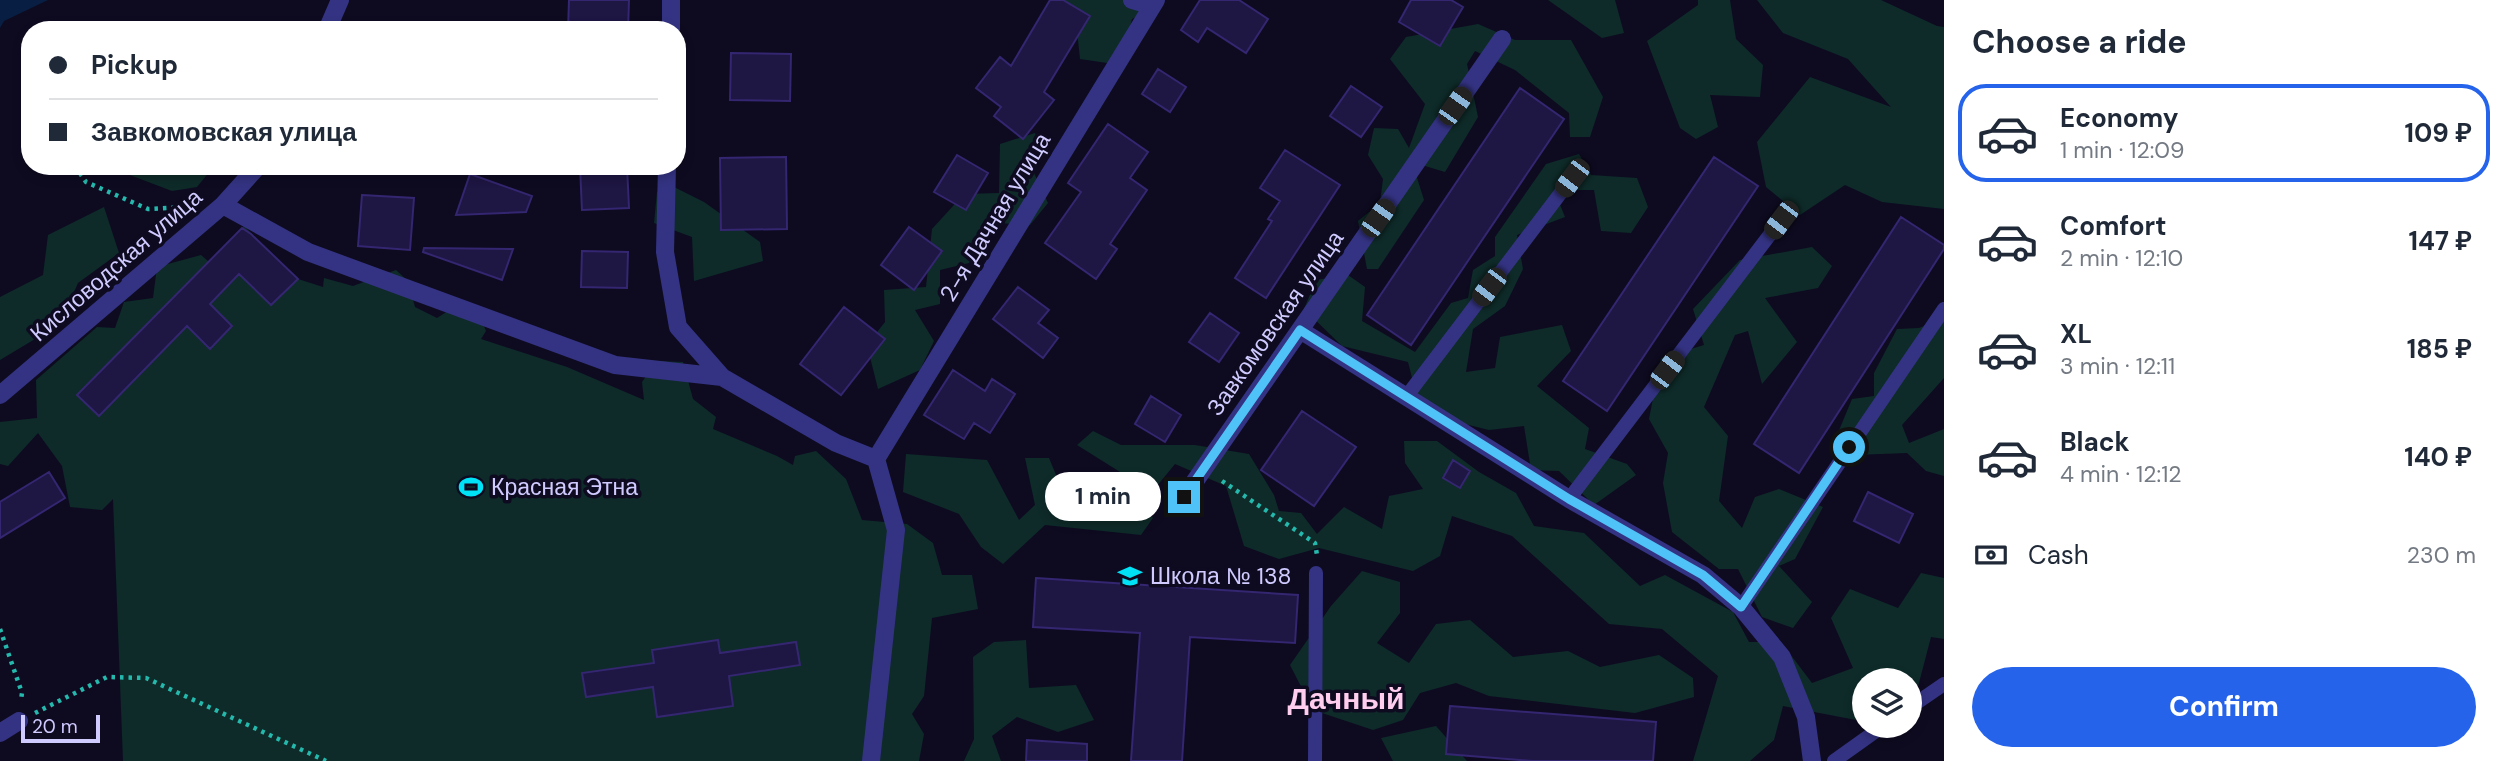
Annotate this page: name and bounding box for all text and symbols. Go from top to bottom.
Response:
text: Choose a ride [1972,21,2187,63]
text: Pickup [91,48,178,82]
car [1435,83,1476,129]
text: Economy [2060,101,2178,135]
icon: car [1976,102,2039,165]
text: Завкомовская улица [91,115,357,149]
text: 109 ₽ [2405,116,2472,150]
street label: 2-я Дачная улица [933,127,1057,307]
text: 1 min · 12:09 [2060,135,2185,165]
car [1551,155,1594,201]
street label: Кисловодская улица [24,182,208,348]
car [1358,195,1399,241]
car [1760,197,1803,243]
text: Comfort [2060,209,2166,243]
icon: car [1976,210,2039,273]
street label: Завкомовская улица [1200,224,1350,421]
text: 147 ₽ [2409,224,2472,258]
text: 2 min · 12:10 [2060,243,2183,273]
car [1468,264,1511,310]
text: XL [2060,317,2092,351]
icon: car [1976,318,2039,381]
text: 185 ₽ [2407,332,2472,366]
car [1646,347,1689,393]
text: 3 min · 12:11 [2060,351,2175,381]
text: Black [2060,425,2130,459]
icon: car [1976,426,2039,489]
route start [1833,431,1865,463]
text: 140 ₽ [2404,440,2472,474]
text: 4 min · 12:12 [2060,459,2182,489]
place label: Красная Этна [491,472,638,502]
callout: 1 min [1044,472,1160,522]
sports icon: Красная Этна [457,473,485,501]
text: 1 min [1075,481,1131,511]
route end [1168,481,1200,513]
icon: cash [1972,536,2010,574]
text: Cash [2028,538,2089,572]
text: 230 m [2407,540,2476,570]
place label: Школа № 138 [1150,561,1292,591]
school or university icon: Школа № 138 [1116,562,1144,590]
button: Confirm [1972,667,2476,747]
map controls [1852,668,1922,738]
button: layers [1852,668,1922,738]
district label: Дачный [1288,679,1404,718]
scale bar [21,712,100,744]
text: 20 m [32,714,78,739]

